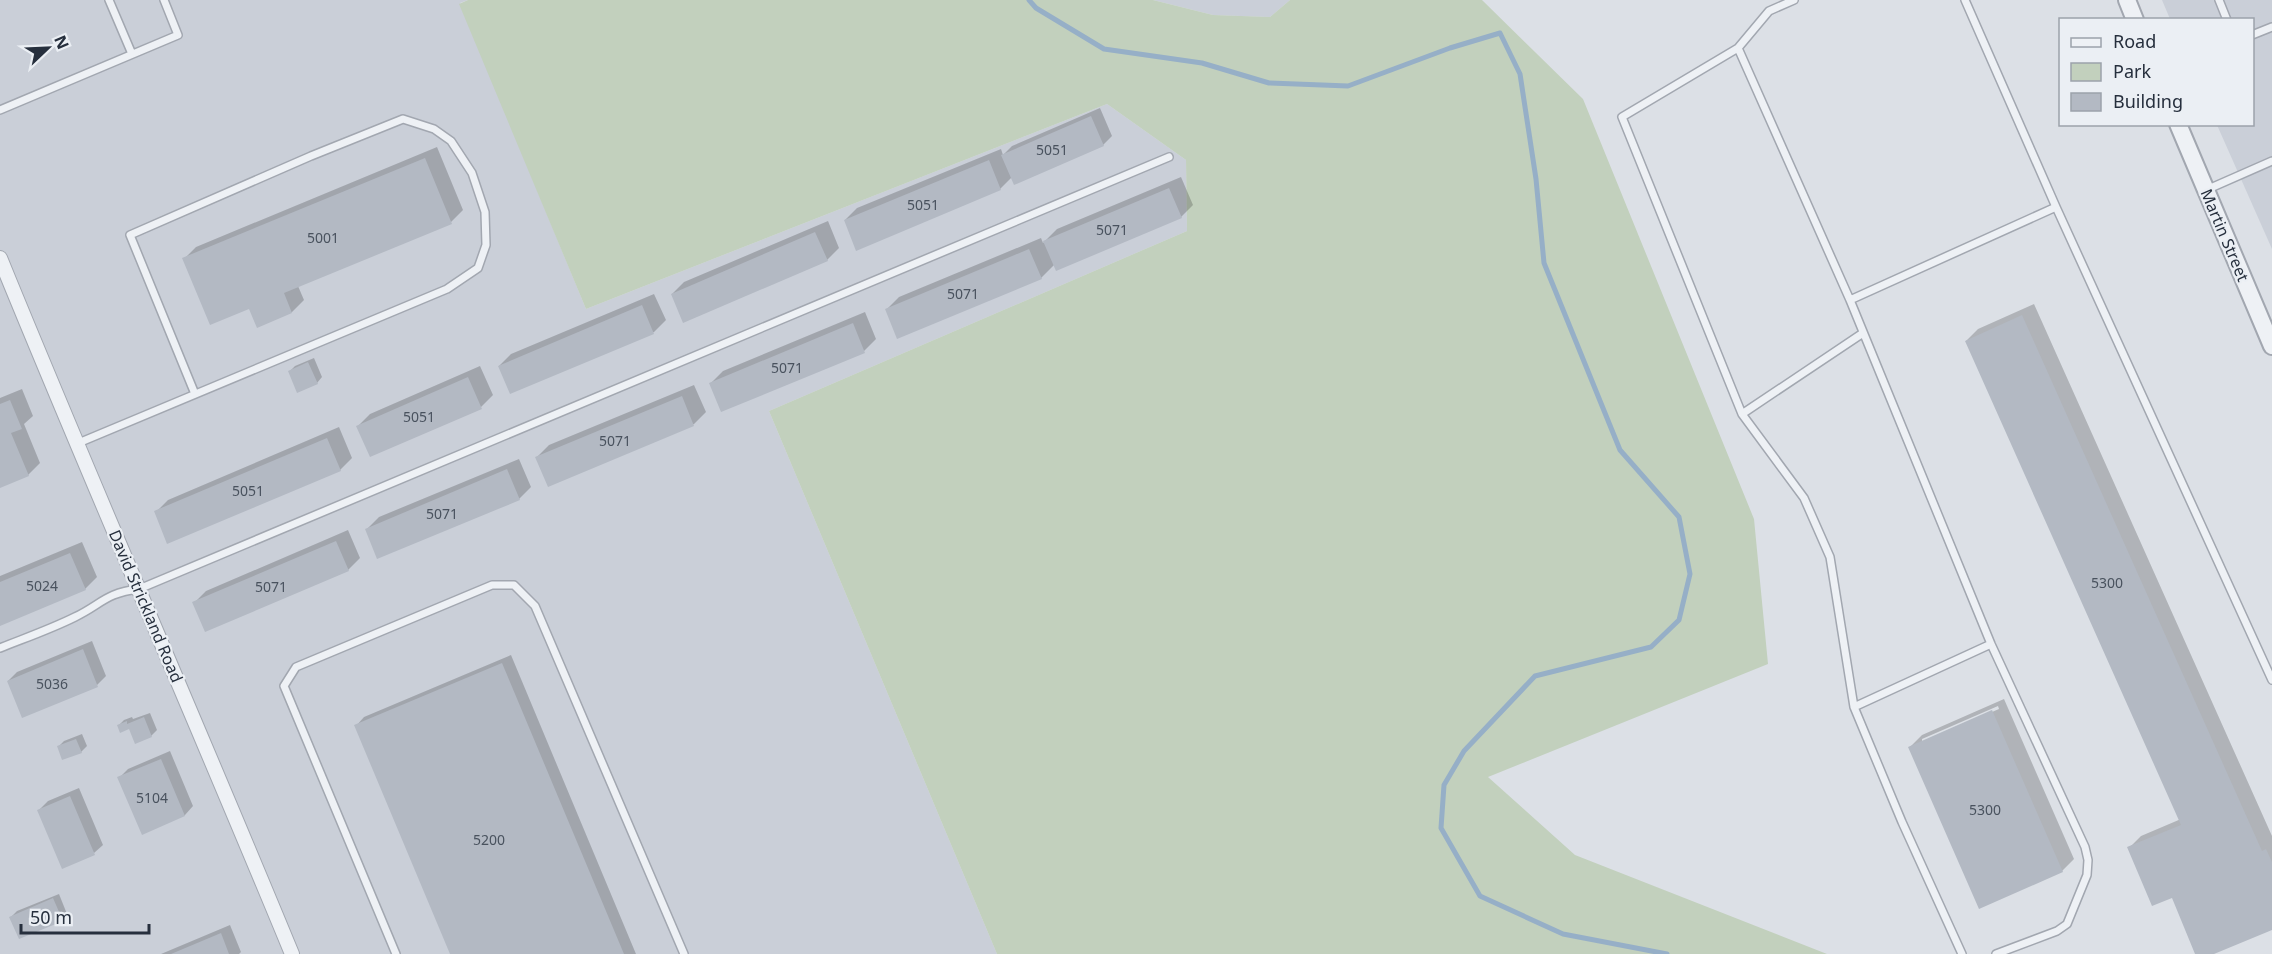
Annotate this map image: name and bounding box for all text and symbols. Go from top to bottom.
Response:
north arrow [18,18,78,78]
legend [2059,18,2254,126]
text: Road [2113,29,2156,53]
text: N [49,32,74,52]
text: Park [2113,59,2151,83]
text: Building [2113,89,2183,113]
house number: 5051 [1036,140,1068,159]
street label: Martin Street [2196,185,2254,285]
house number: 5051 [907,195,939,214]
house number: 5071 [1096,220,1128,239]
house number: 5001 [307,228,339,247]
house number: 5071 [947,284,979,303]
house number: 5071 [771,358,803,377]
house number: 5051 [403,407,435,426]
house number: 5071 [599,431,631,450]
house number: 5051 [232,481,264,500]
house number: 5071 [426,504,458,523]
street label: David Strickland Road [104,526,188,686]
house number: 5300 [2091,573,2123,592]
house number: 5024 [26,576,58,595]
house number: 5071 [255,577,287,596]
house number: 5036 [36,674,68,693]
house number: 5104 [136,788,168,807]
house number: 5300 [1969,800,2001,819]
house number: 5200 [473,830,505,849]
scale bar [21,897,148,935]
text: 50 m [30,905,72,929]

